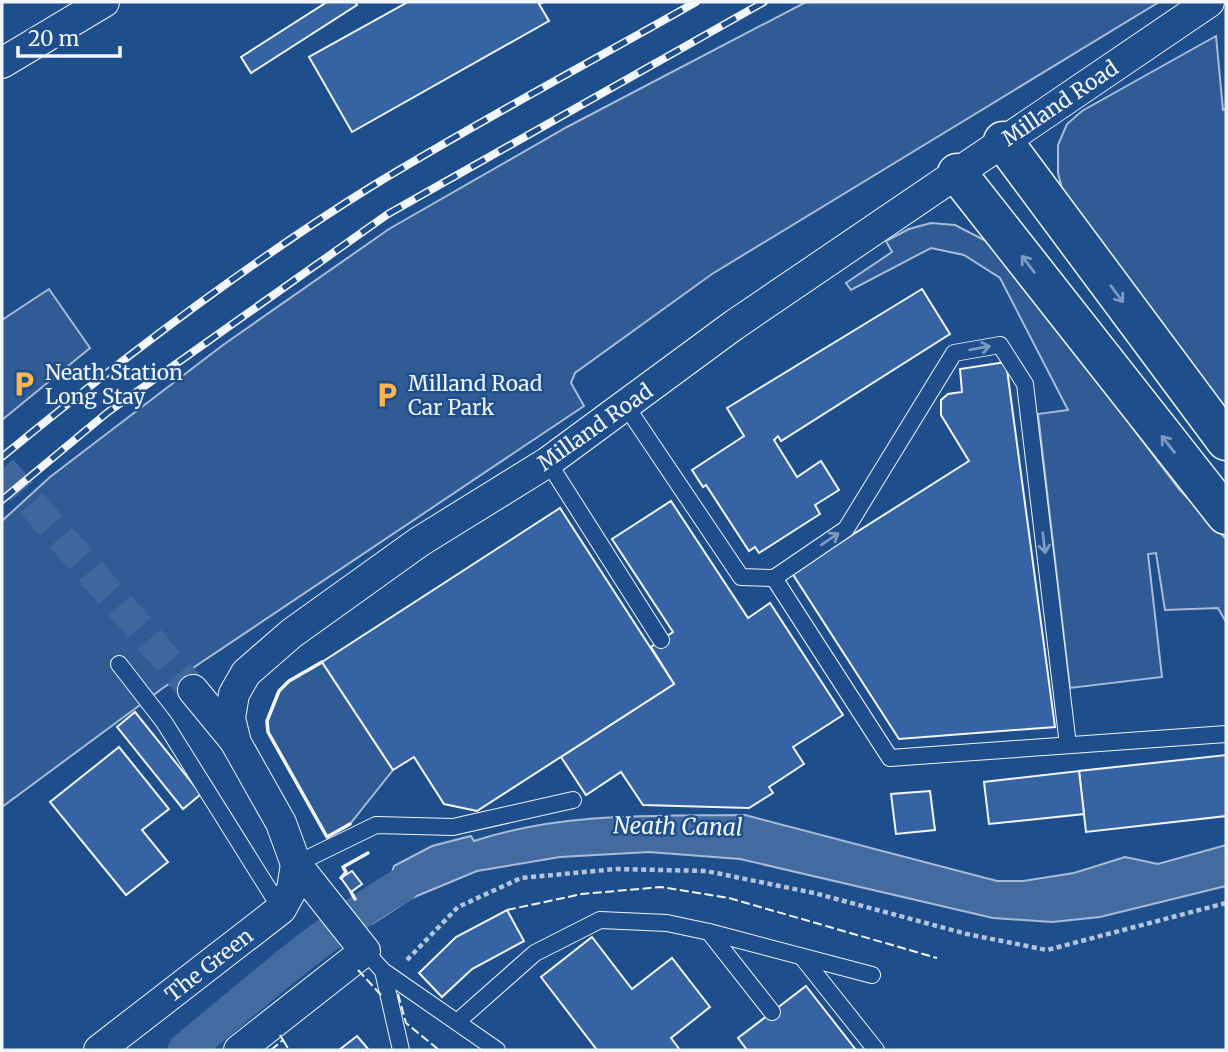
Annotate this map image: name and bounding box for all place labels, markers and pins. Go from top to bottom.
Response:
place label: Neath Station Long Stay [45,359,183,410]
parking icon: Neath Station Long Stay [9,369,39,399]
place label: Milland Road Car Park [408,370,543,421]
parking icon: Milland Road Car Park [372,380,402,410]

